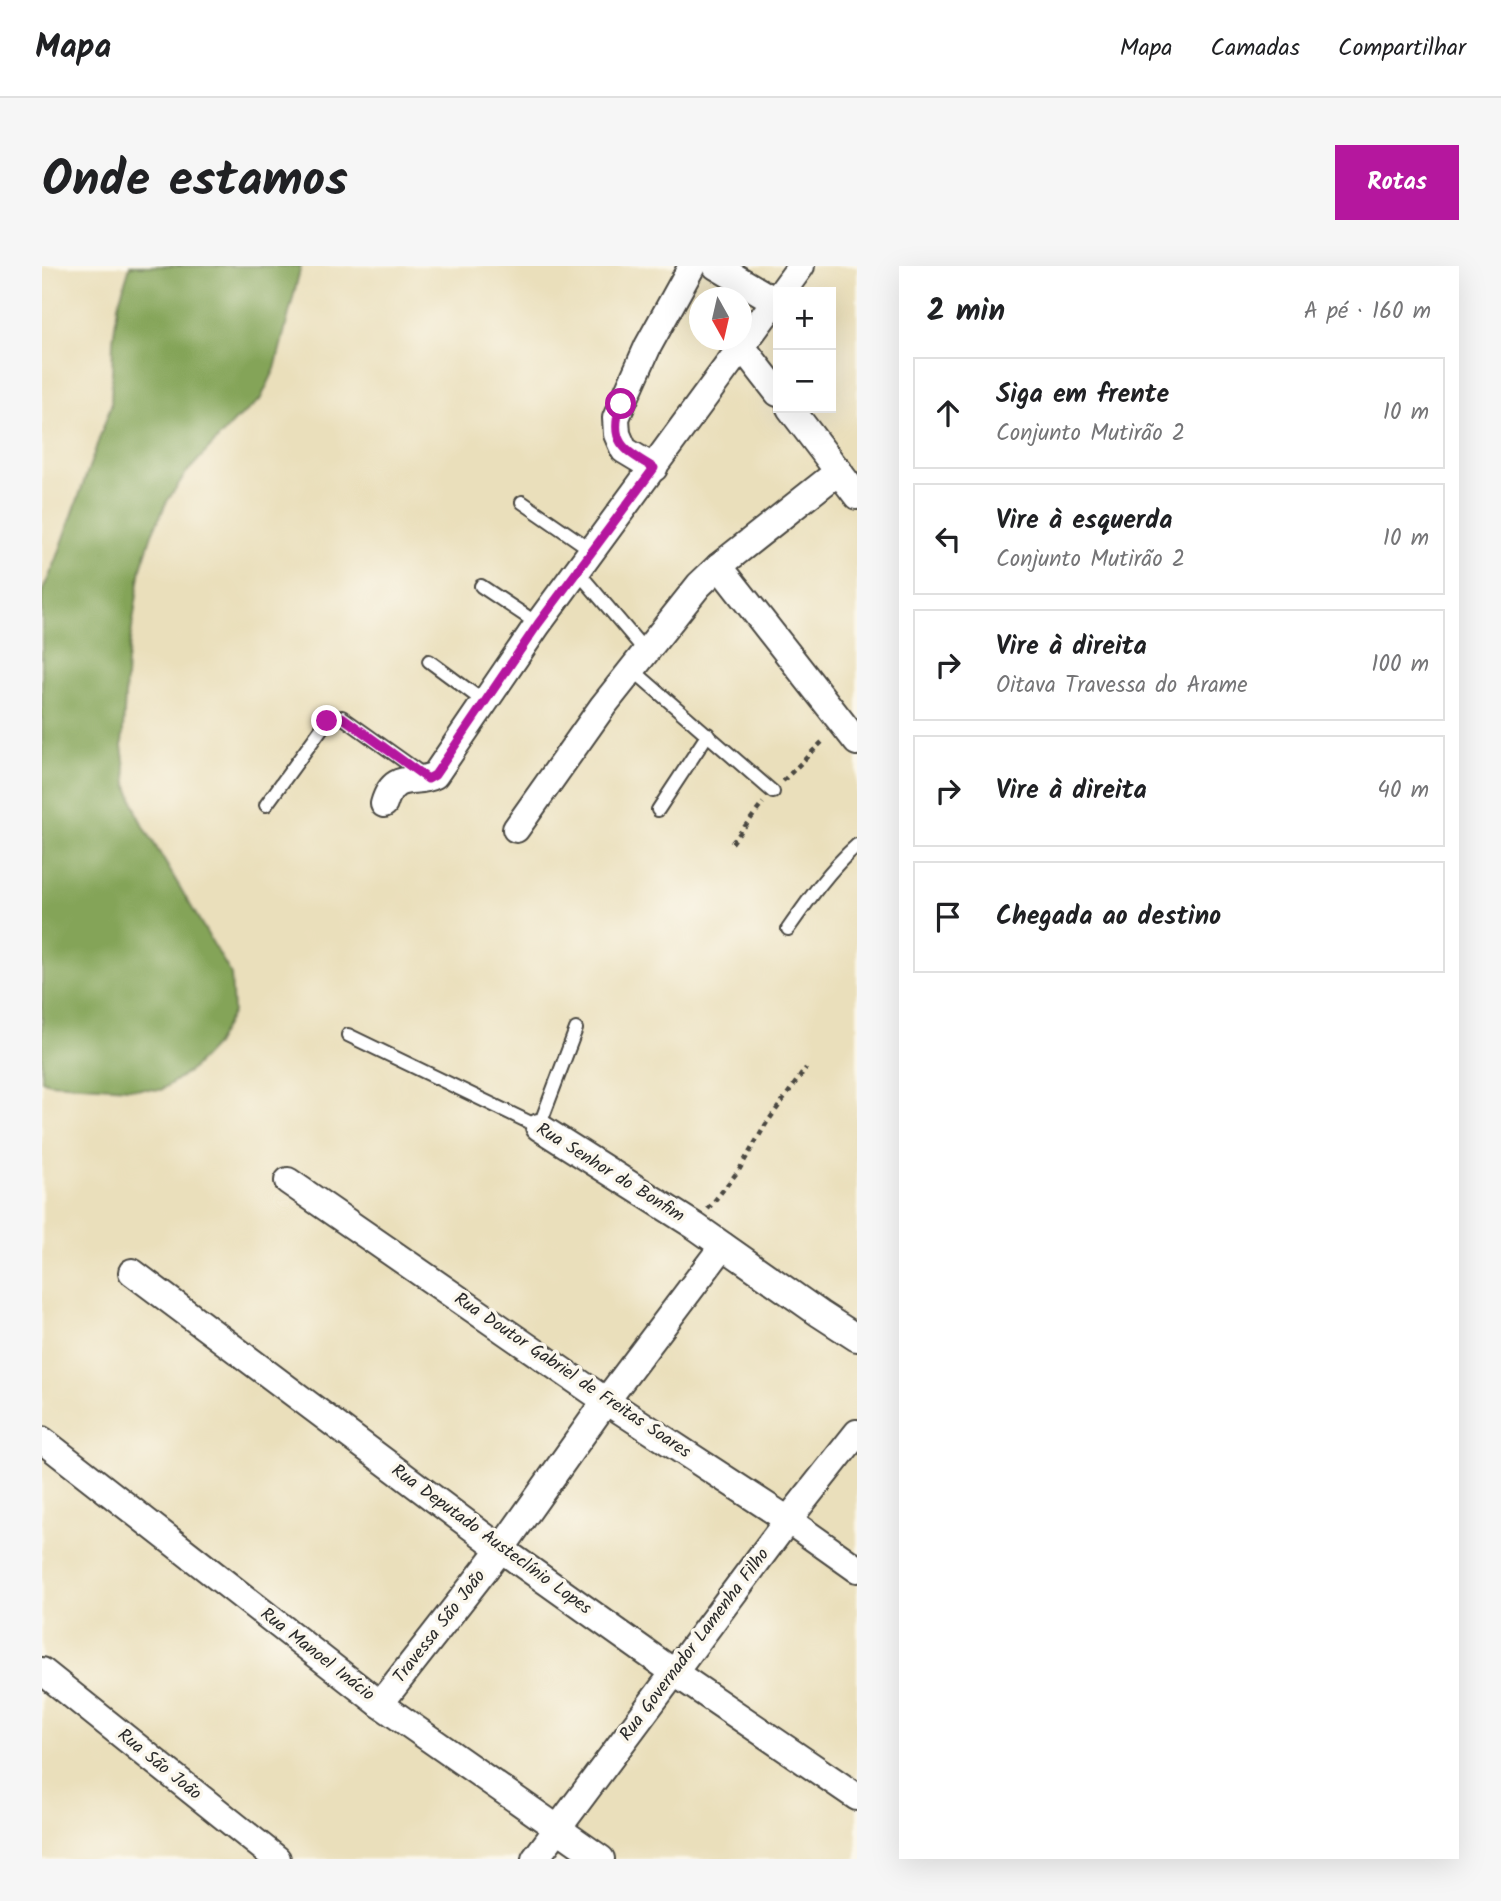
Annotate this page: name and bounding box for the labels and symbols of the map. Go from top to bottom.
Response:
north arrow [689,287,752,350]
route start [605,388,636,419]
route end [311,705,342,736]
street label: Rua Senhor do Bonfim [530,1116,690,1230]
street label: Rua Doutor Gabriel de Freitas Soares [448,1286,697,1467]
street label: Rua Deputado Austeclínio Lopes [384,1457,598,1623]
street label: Rua Governador Lamenha Filho [613,1542,777,1748]
street label: Travessa São João [386,1564,494,1690]
street label: Rua Manoel Inácio [253,1601,381,1709]
street label: Rua São João [110,1722,208,1808]

